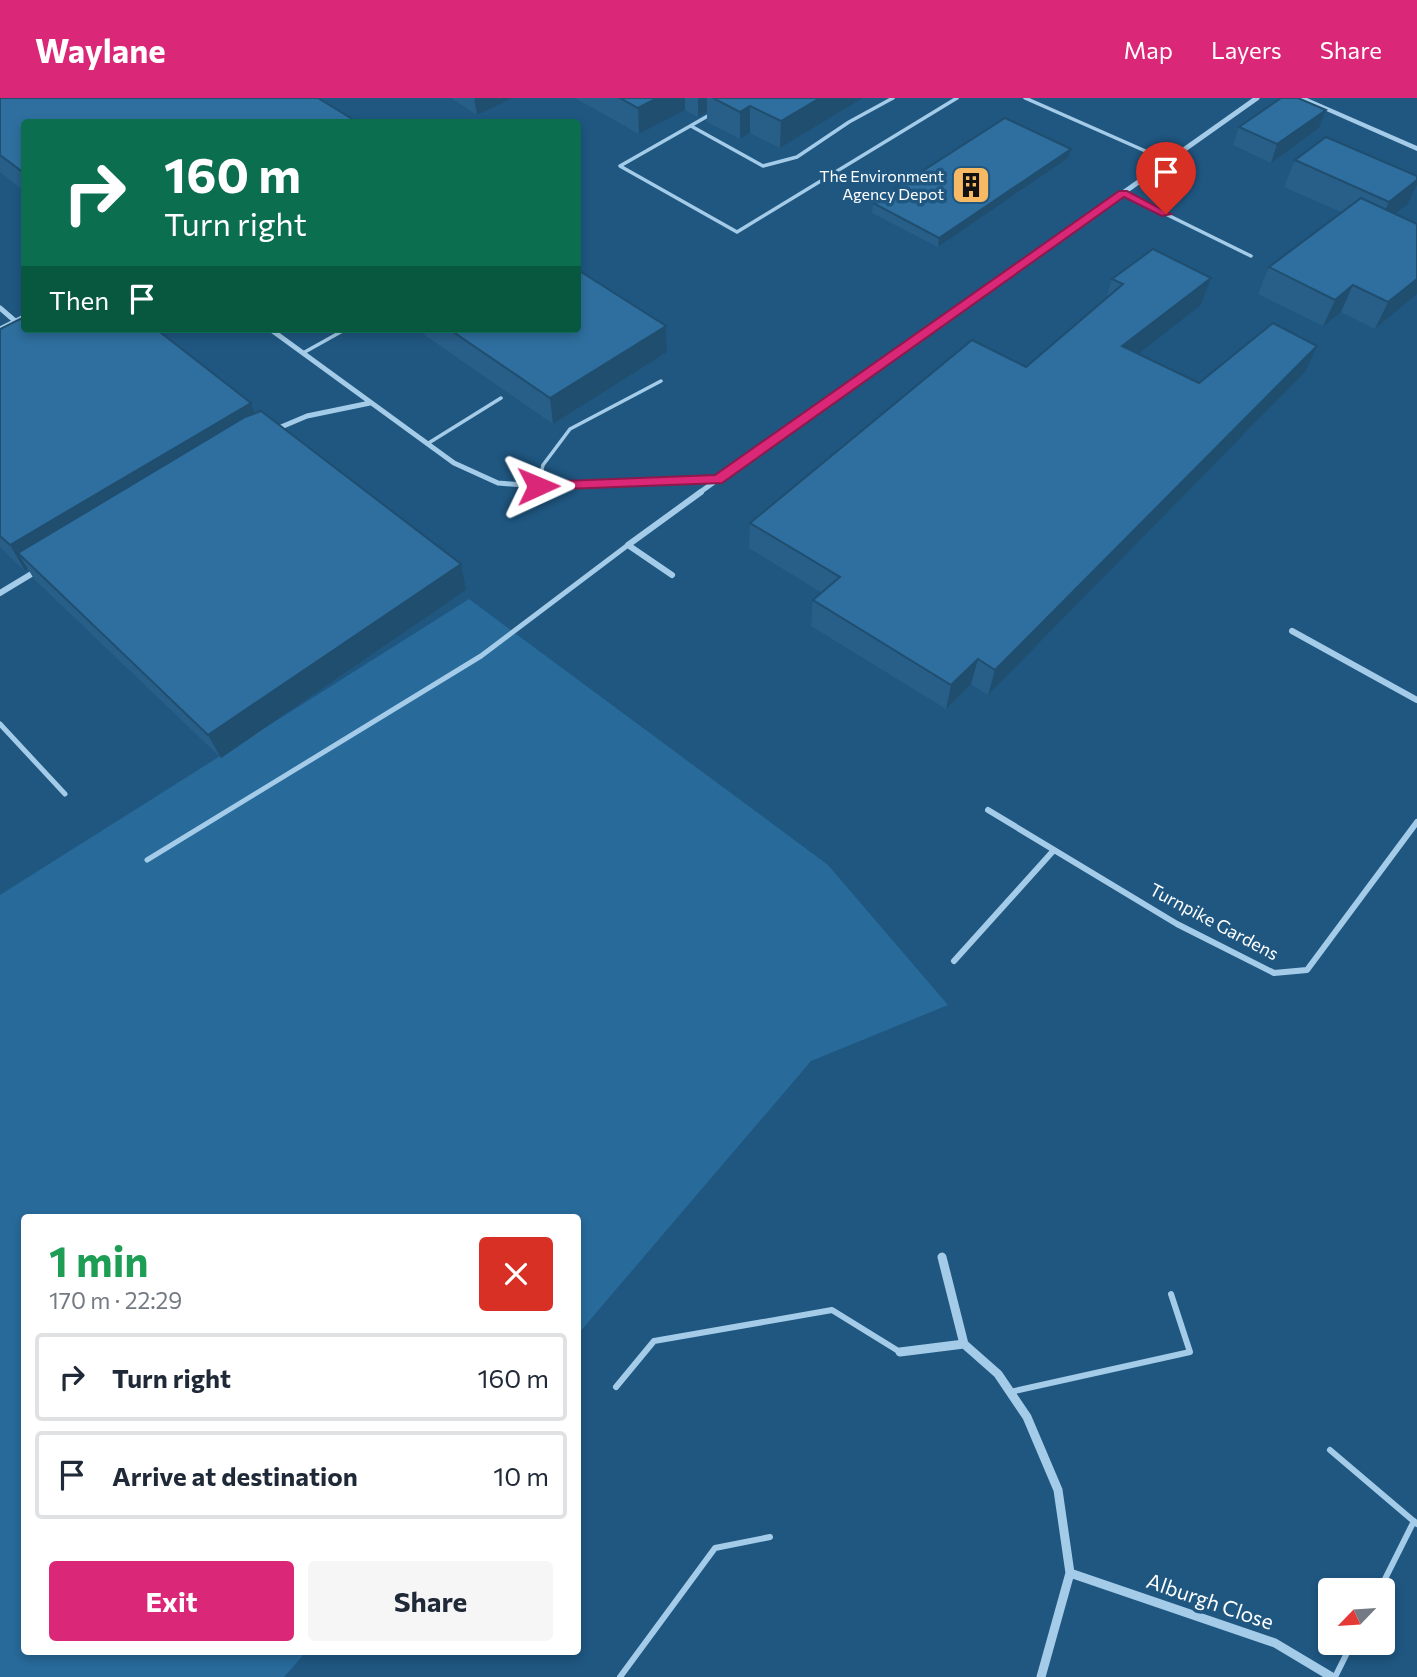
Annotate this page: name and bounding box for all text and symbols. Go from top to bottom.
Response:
text: Waylane [35,29,166,70]
text: Map [1124,35,1173,64]
text: Layers [1211,35,1282,64]
text: Share [1320,35,1382,64]
pin [1136,142,1196,214]
text: 160 m [164,143,301,203]
icon: right [49,147,140,238]
icon: arrive [1147,153,1185,191]
building icon: The Environment Agency Depot [950,164,992,206]
place label: The Environment Agency Depot [819,166,944,203]
text: Turn right [164,203,307,243]
icon: arrive [123,280,161,318]
text: Then [49,284,109,315]
position arrow [501,449,575,523]
street label: Turnpike Gardens [1146,878,1283,964]
text: 1 min [49,1234,149,1286]
button: close [479,1237,553,1311]
text: 170 m · 22:29 [49,1286,182,1314]
icon: right [53,1358,91,1396]
text: Turn right [112,1362,231,1393]
text: 160 m [477,1362,549,1393]
icon: arrive [53,1456,91,1494]
text: Arrive at destination [112,1460,358,1491]
text: 10 m [493,1460,549,1491]
button: Exit [49,1561,294,1641]
button: Share [308,1561,553,1641]
street label: Alburgh Close [1144,1567,1277,1634]
north arrow [1318,1578,1395,1656]
map controls [1318,1578,1395,1655]

